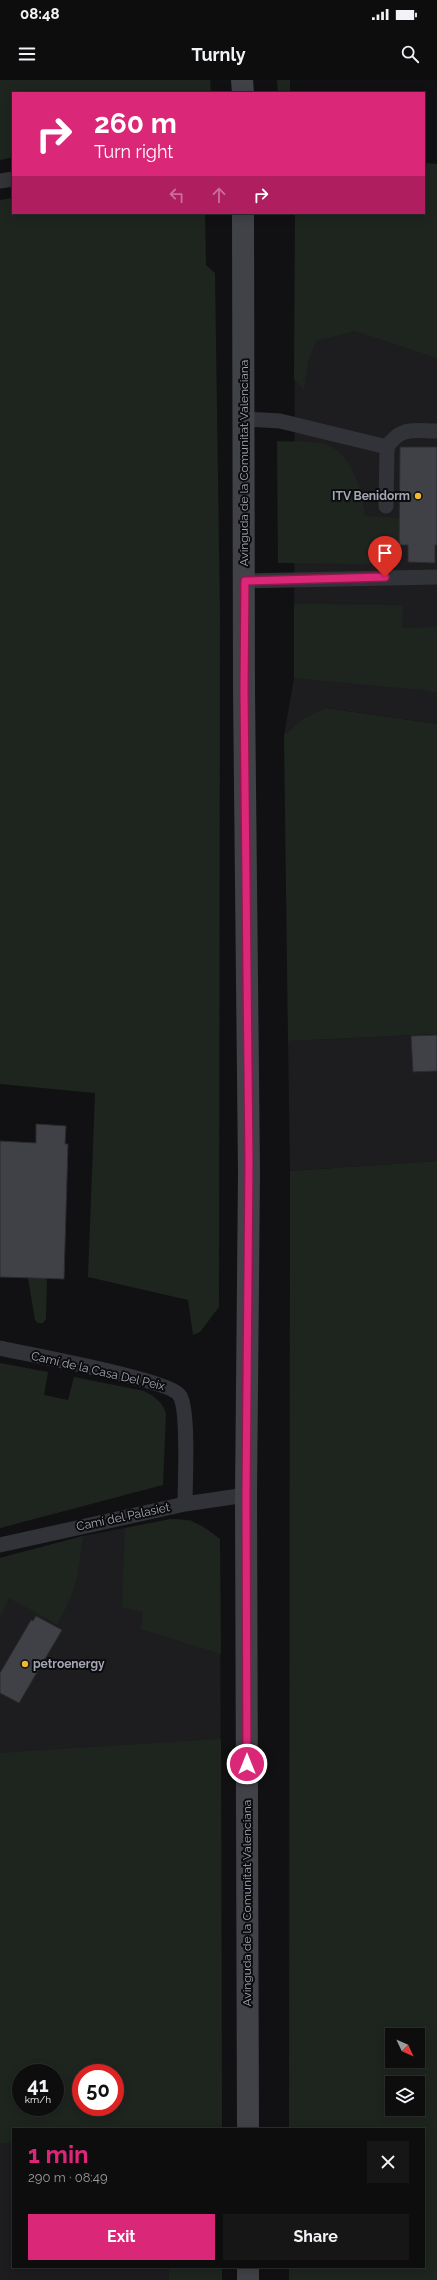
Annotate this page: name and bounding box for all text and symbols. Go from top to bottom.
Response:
text: 08:48 [20,5,60,23]
icon: menu [16,43,38,65]
icon: search [399,43,421,65]
text: Turnly [191,44,246,65]
text: 260 m [94,107,177,140]
icon: right [28,108,80,160]
text: Turn right [94,141,173,162]
icon: left [166,184,188,206]
icon: ahead [208,184,230,206]
icon: right [250,184,272,206]
street label: Avinguda de la Comunitat Valenciana [237,360,251,566]
place label: ITV Benidorm [332,489,410,503]
marker: ITV Benidorm [413,491,423,501]
pin [368,536,402,577]
icon: arrive [374,542,396,564]
street label: Camí de la Casa Del Peix [30,1349,166,1393]
street label: Camí del Palasiet [75,1500,171,1534]
place label: petroenergy [33,1657,105,1671]
marker: petroenergy [20,1659,30,1669]
position arrow [226,1743,268,1785]
street label: Avinguda de la Comunitat Valenciana [240,1800,254,2006]
north arrow [385,2028,425,2068]
map controls [385,2028,425,2116]
speed limit sign: 50 [72,2064,124,2116]
text: 41 [27,2073,49,2097]
button: layers [385,2076,425,2116]
text: km/h [25,2094,51,2105]
text: 1 min [28,2140,89,2169]
button: close [367,2141,409,2183]
text: 290 m · 08:49 [28,2170,108,2185]
button: Exit [28,2214,215,2260]
button: Share [223,2214,409,2260]

